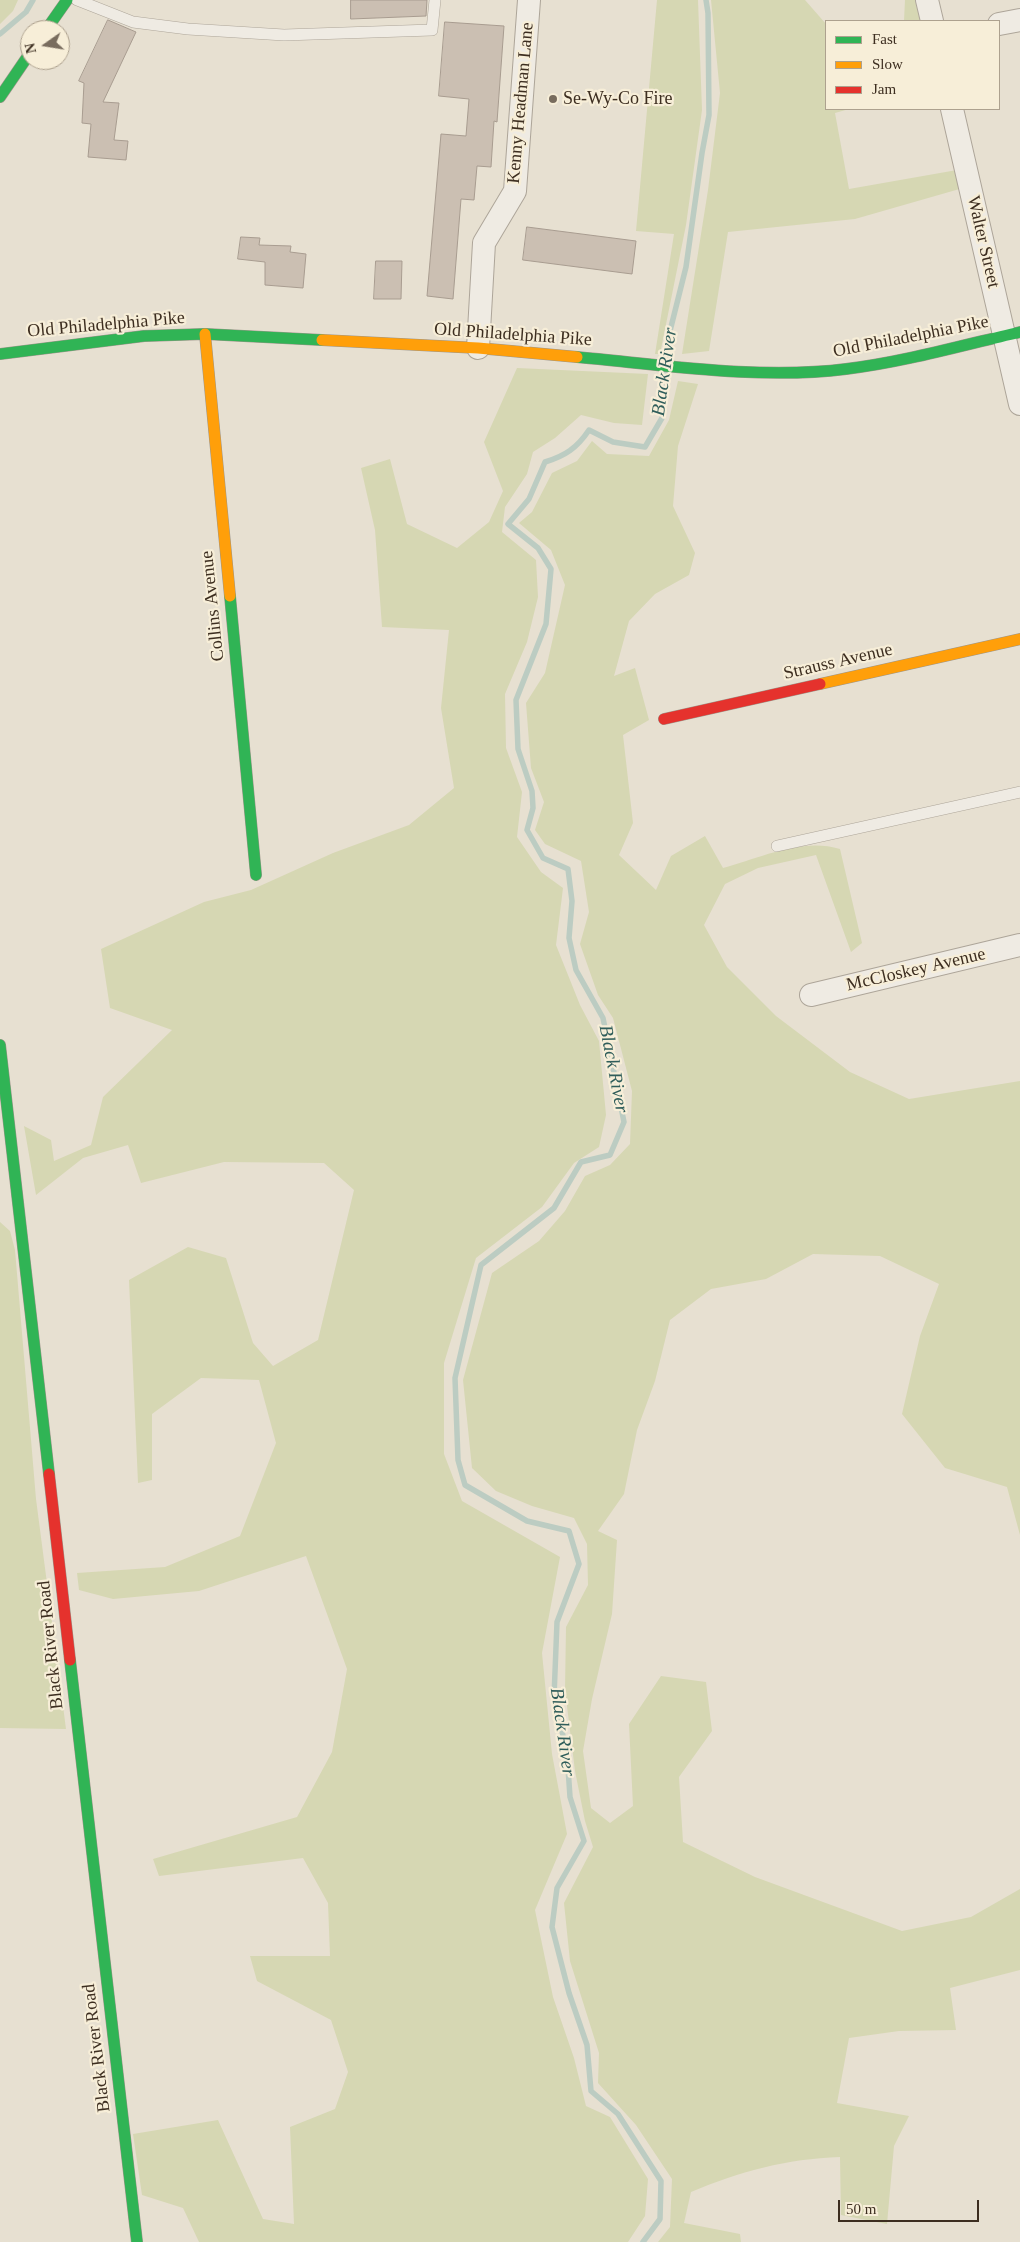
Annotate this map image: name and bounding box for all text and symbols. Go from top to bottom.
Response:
north arrow [20,20,70,70]
legend [825,20,1000,110]
street label: Kenny Headman Lane [503,21,539,185]
text: Fast [872,31,897,47]
text: N [22,42,39,55]
text: Slow [872,56,903,72]
text: Jam [872,81,896,97]
place label: Se-Wy-Co Fire [563,88,672,110]
marker: Se-Wy-Co Fire [547,93,559,105]
street label: Walter Street [962,194,1004,290]
street label: Old Philadelphia Pike [26,307,186,343]
street label: Old Philadelphia Pike [831,311,991,363]
street label: Old Philadelphia Pike [433,319,593,351]
water label: Black River [648,326,682,418]
street label: Collins Avenue [196,550,230,662]
street label: Strauss Avenue [781,639,895,685]
street label: McCloskey Avenue [844,943,988,997]
water label: Black River [593,1023,633,1115]
street label: Black River Road [34,1580,68,1710]
water label: Black River [545,1686,579,1778]
street label: Black River Road [78,1983,116,2113]
scale bar [840,2190,981,2222]
text: 50 m [846,2201,876,2217]

